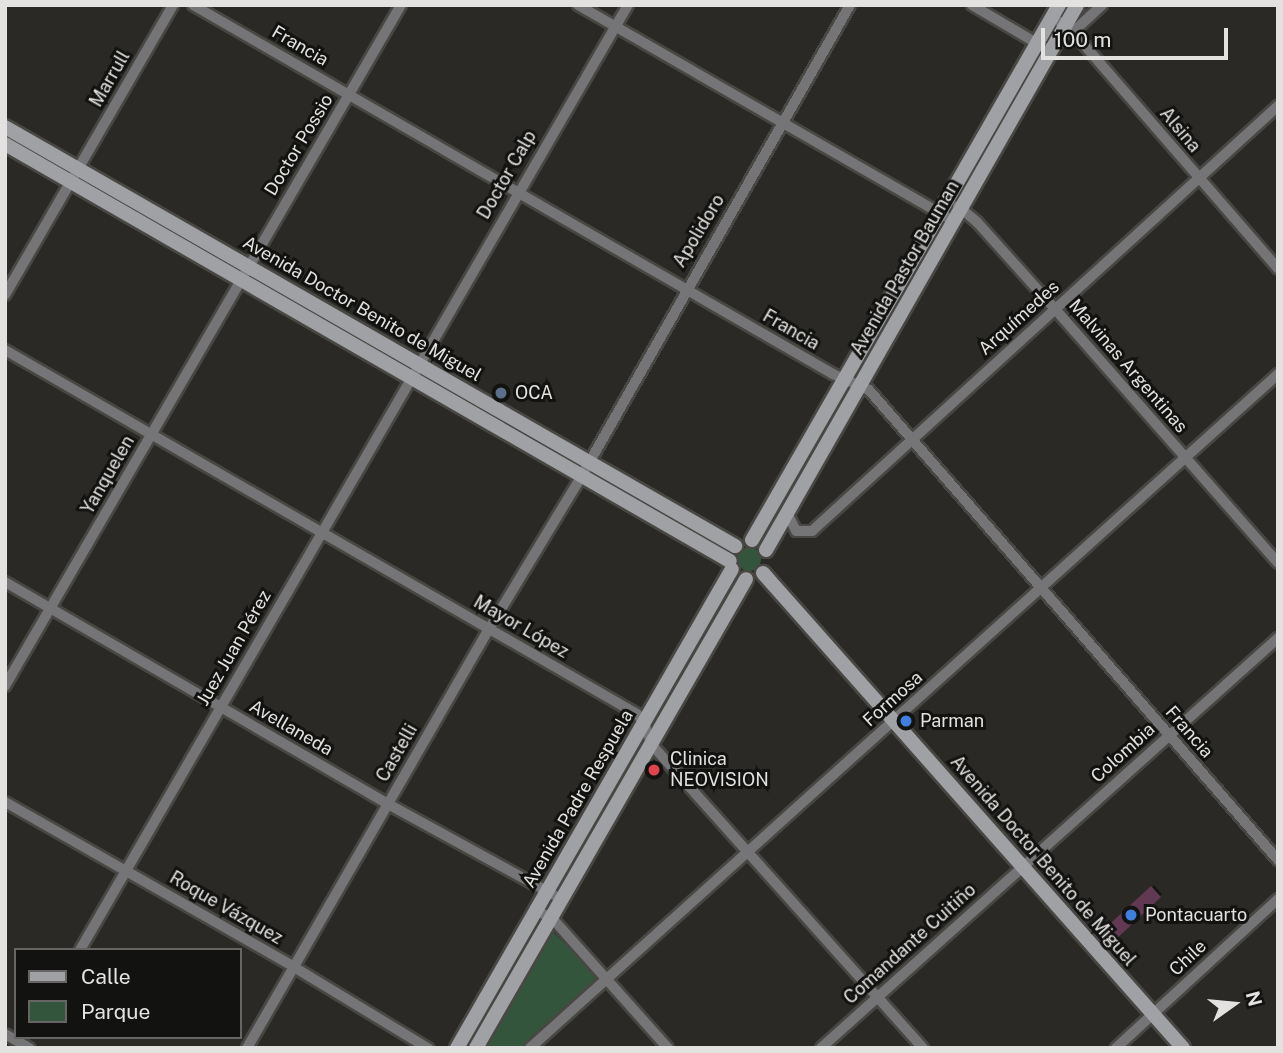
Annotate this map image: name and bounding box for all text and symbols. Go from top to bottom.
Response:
scale bar [1045,14,1232,58]
street label: Francia [268,21,332,71]
text: 100 m [1054,27,1111,52]
street label: Marrull [85,47,135,111]
street label: Doctor Possio [260,90,338,200]
street label: Alsina [1155,103,1205,157]
street label: Doctor Calp [473,127,541,223]
street label: Avenida Pastor Bauman [846,177,964,359]
street label: Apolidoro [669,191,729,271]
street label: Avenida Doctor Benito de Miguel [239,232,485,386]
street label: Arquímedes [974,276,1064,360]
street label: Malvinas Argentinas [1064,295,1192,437]
street label: Francia [759,305,823,355]
place label: OCA [515,382,553,404]
marker: OCA [493,385,509,401]
street label: Yanquelen [77,432,139,518]
street label: Juez Juan Pérez [192,586,276,710]
street label: Mayor López [470,591,572,663]
street label: Formosa [859,667,927,731]
street label: Avellaneda [246,696,336,760]
street label: Francia [1161,702,1217,762]
street label: Avenida Padre Respuela [518,706,638,892]
place label: Parman [920,710,984,732]
marker: Parman [898,713,914,729]
street label: Colombia [1087,719,1159,787]
street label: Castelli [372,720,422,786]
place label: Clinica NEOVISION [670,749,769,792]
street label: Avenida Doctor Benito de Miguel [946,751,1140,971]
marker: Clinica NEOVISION [644,760,664,780]
street label: Roque Vázquez [165,867,287,949]
street label: Comandante Cuitiño [840,879,980,1009]
place label: Pontacuarto [1145,904,1247,926]
marker: Pontacuarto [1123,907,1139,923]
street label: Chile [1165,936,1211,980]
legend [14,948,242,1039]
text: Calle [81,964,131,989]
north arrow [1199,969,1269,1039]
text: N [1242,989,1267,1009]
text: Parque [81,999,150,1024]

